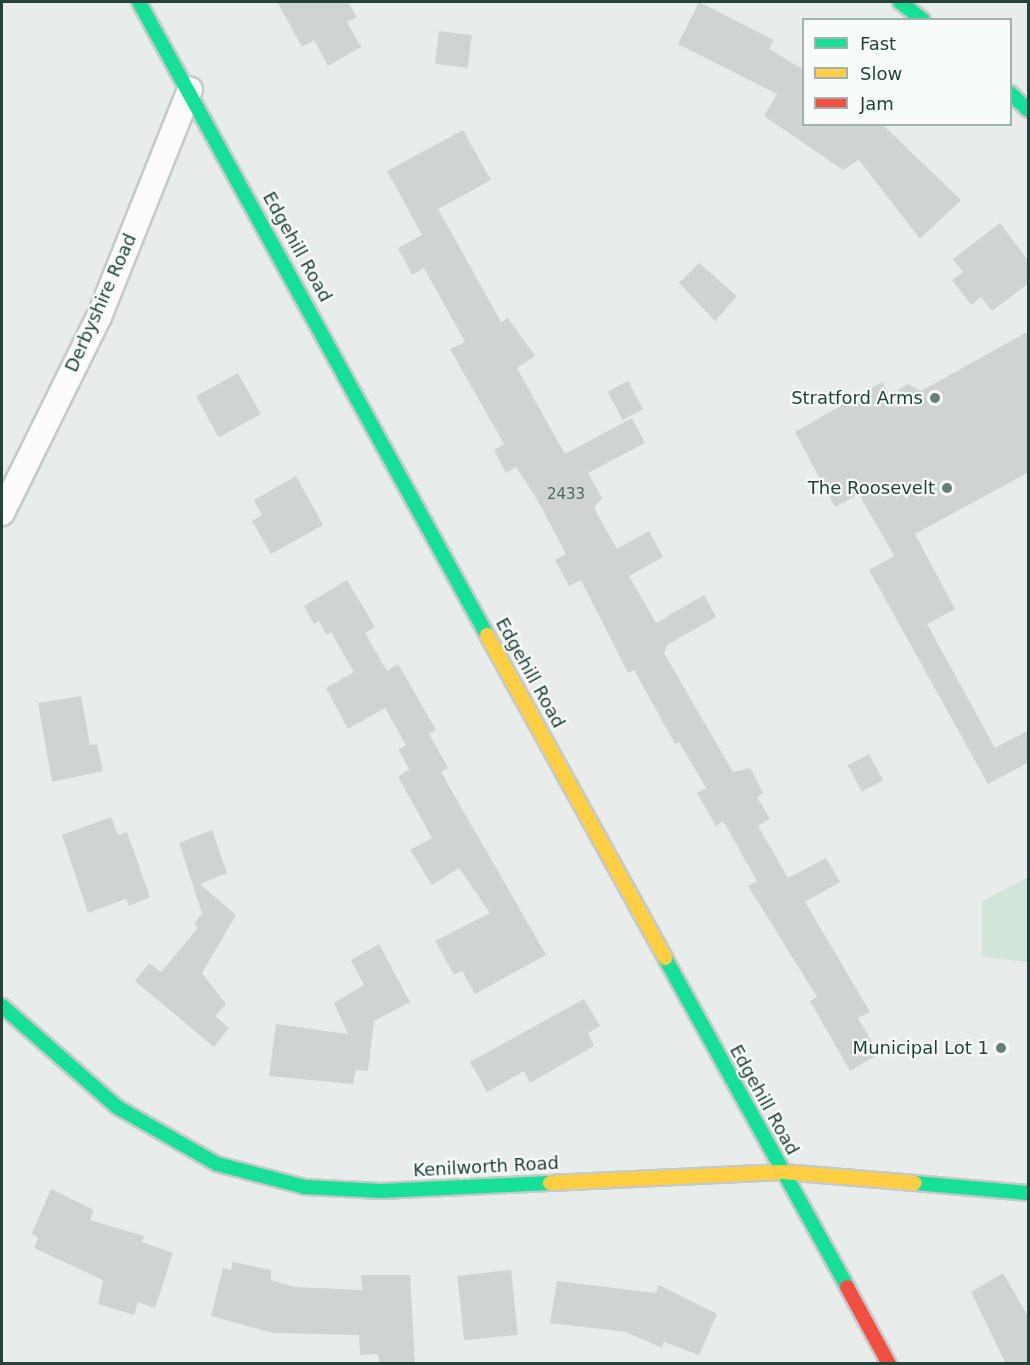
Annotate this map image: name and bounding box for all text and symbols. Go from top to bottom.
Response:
legend [802,18,1012,126]
text: Fast [860,33,896,54]
text: Slow [860,63,902,84]
text: Jam [860,93,894,114]
street label: Edgehill Road [258,188,336,306]
street label: Derbyshire Road [61,230,141,376]
place label: Stratford Arms [791,387,923,409]
marker: Stratford Arms [928,391,942,405]
place label: The Roosevelt [808,477,935,499]
marker: The Roosevelt [940,481,954,495]
house number: 2433 [547,486,585,504]
street label: Edgehill Road [491,614,569,732]
place label: Municipal Lot 1 [853,1037,989,1059]
street label: Edgehill Road [725,1041,803,1159]
marker: Municipal Lot 1 [994,1041,1008,1055]
street label: Kenilworth Road [413,1152,559,1182]

